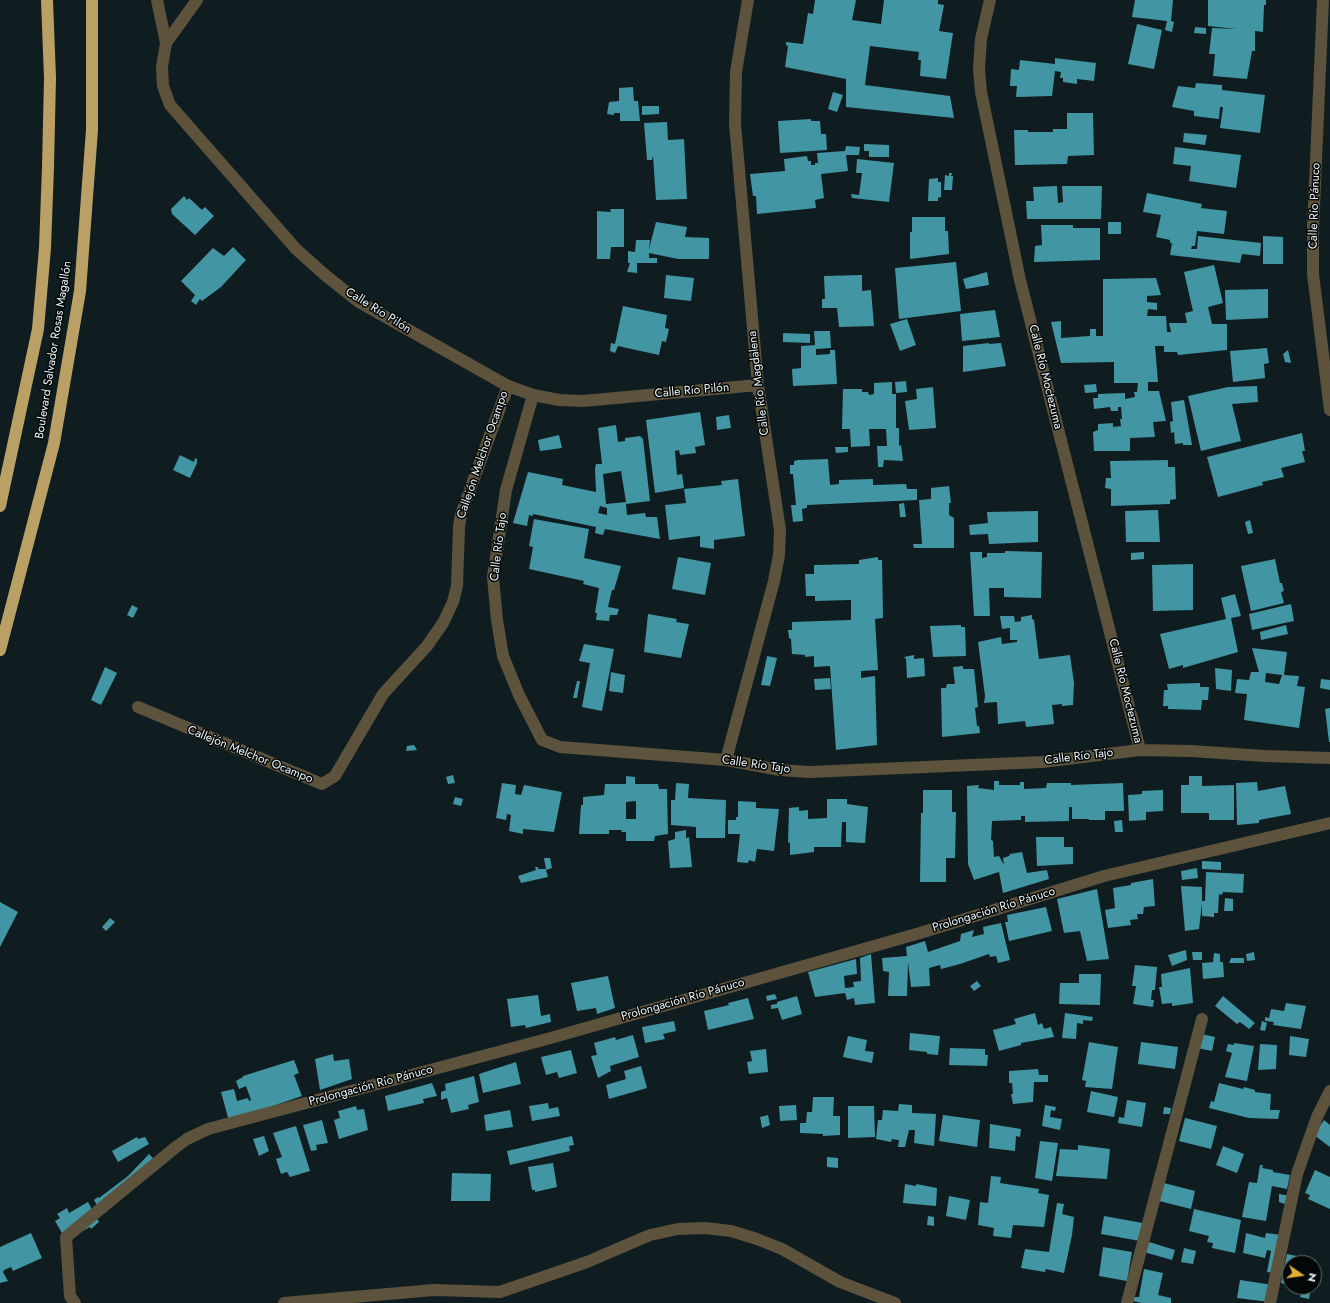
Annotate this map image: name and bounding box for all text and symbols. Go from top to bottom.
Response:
street label: Calle Río Pánuco [1306,162,1324,250]
street label: Boulevard Salvador Rosas Magallón [33,260,75,440]
street label: Calle Río Pilón [343,285,413,337]
street label: Calle Río Moctezuma [1025,323,1065,431]
street label: Calle Río Magdalena [745,330,773,436]
street label: Calle Río Pilón [654,381,730,401]
street label: Callejón Melchor Ocampo [454,389,512,521]
street label: Calle Río Tajo [488,512,510,582]
street label: Calle Río Moctezuma [1105,637,1145,745]
street label: Callejón Melchor Ocampo [185,723,315,787]
street label: Calle Río Tajo [1044,746,1114,768]
street label: Calle Río Tajo [721,753,791,777]
street label: Prolongación Río Pánuco [931,884,1057,936]
street label: Prolongación Río Pánuco [620,975,746,1025]
street label: Prolongación Río Pánuco [307,1063,435,1109]
north arrow [1282,1255,1322,1295]
text: N [1304,1271,1321,1284]

